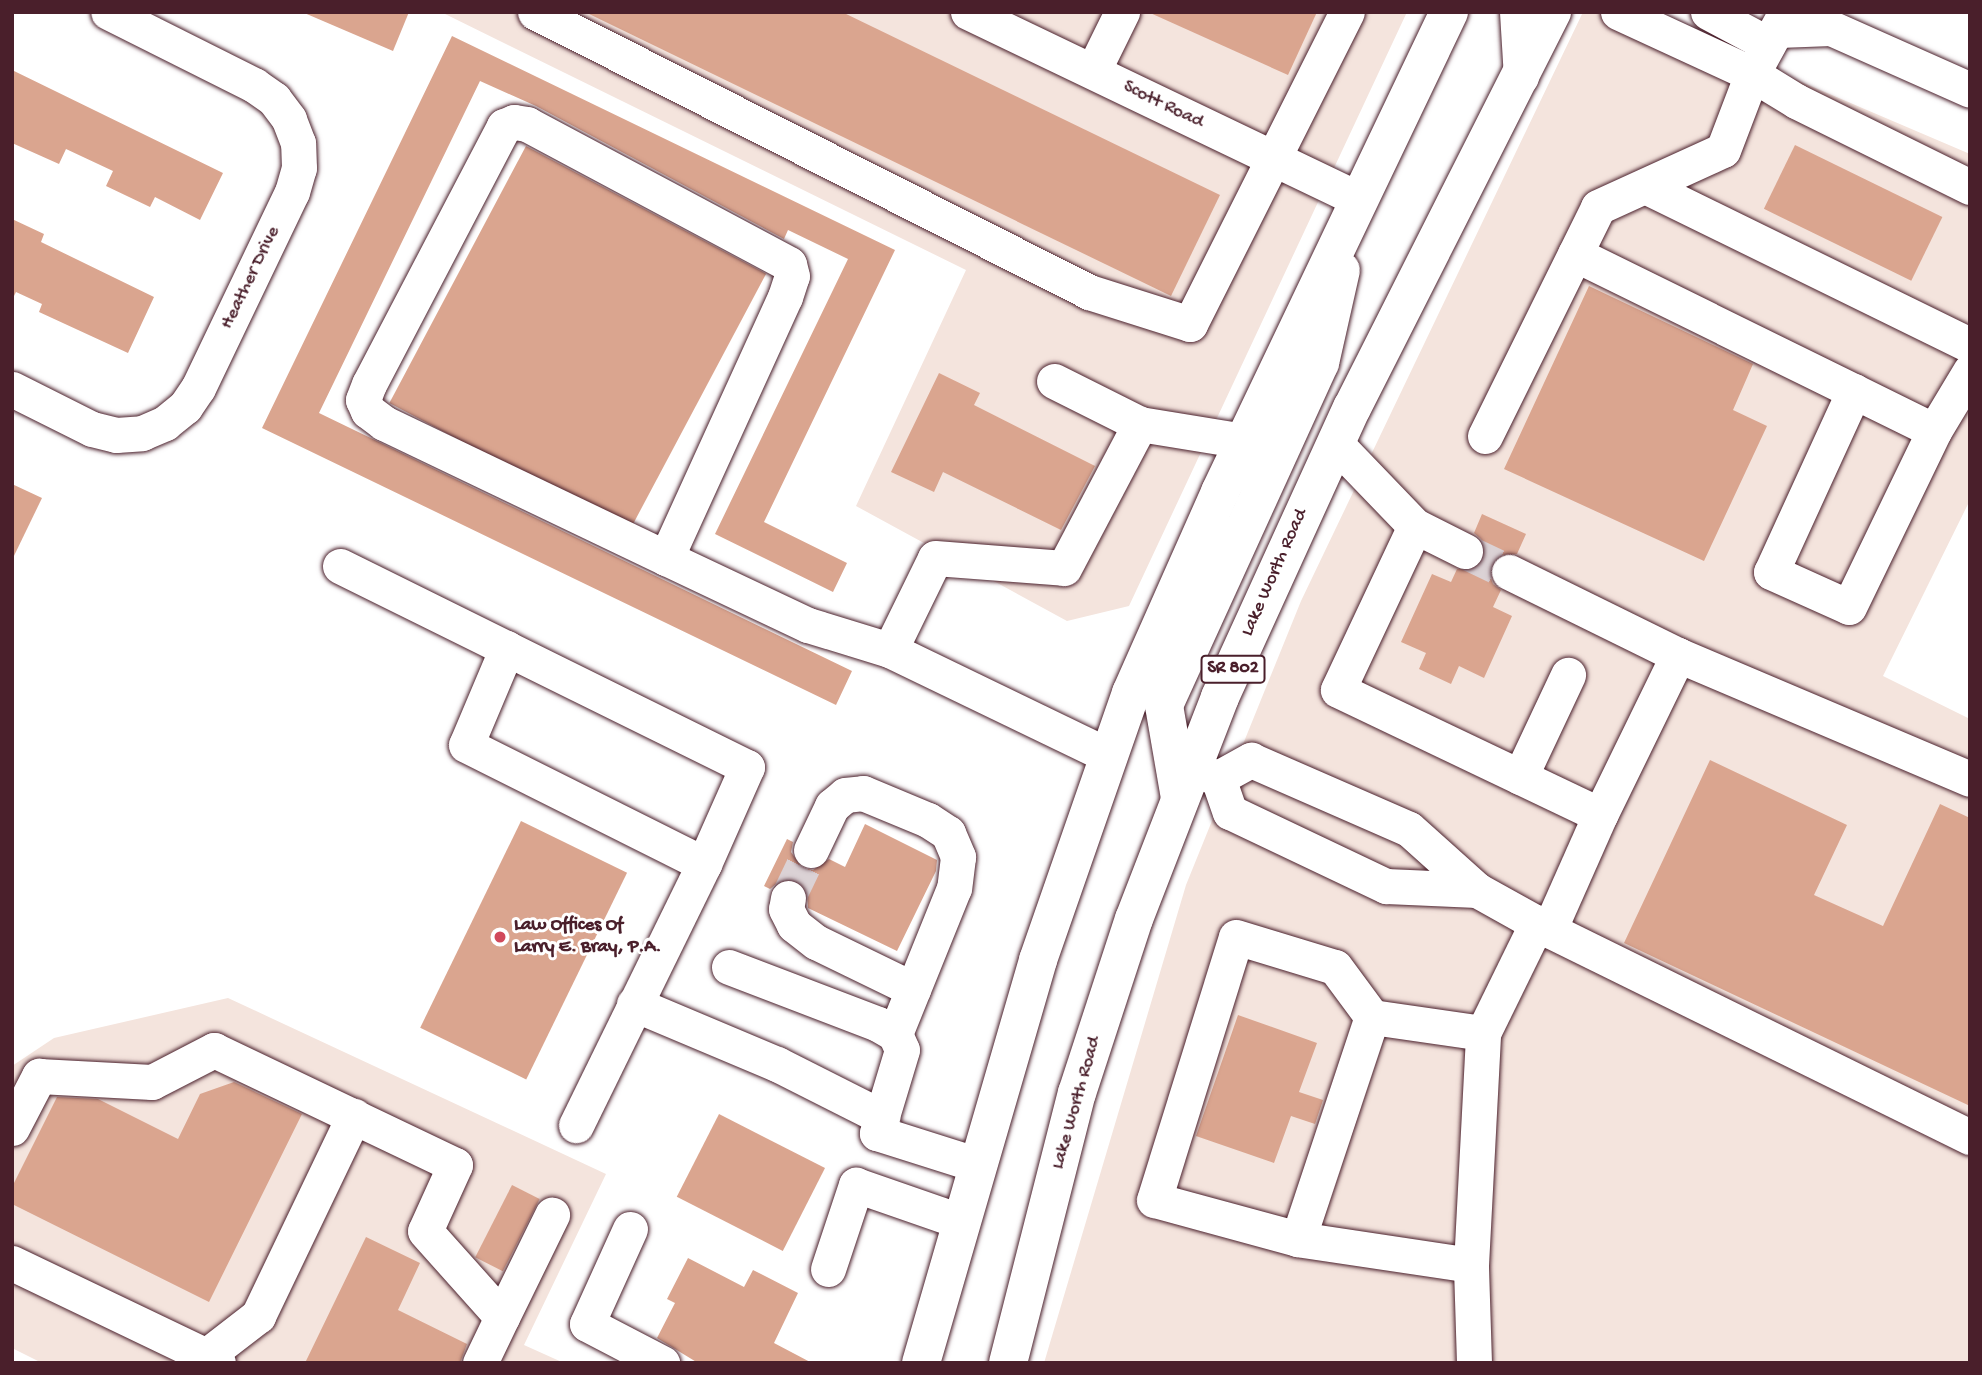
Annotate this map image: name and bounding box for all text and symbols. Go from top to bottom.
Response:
street label: Scott Road [1119,76,1207,134]
street label: Heather Drive [216,223,286,333]
street label: Lake Worth Road [1237,506,1313,640]
road number: SR 802 [1200,654,1266,684]
place label: Law Offices Of Larry E. Bray, P.A. [514,915,662,959]
marker: Law Offices Of Larry E. Bray, P.A. [492,929,508,945]
street label: Lake Worth Road [1047,1034,1107,1172]

